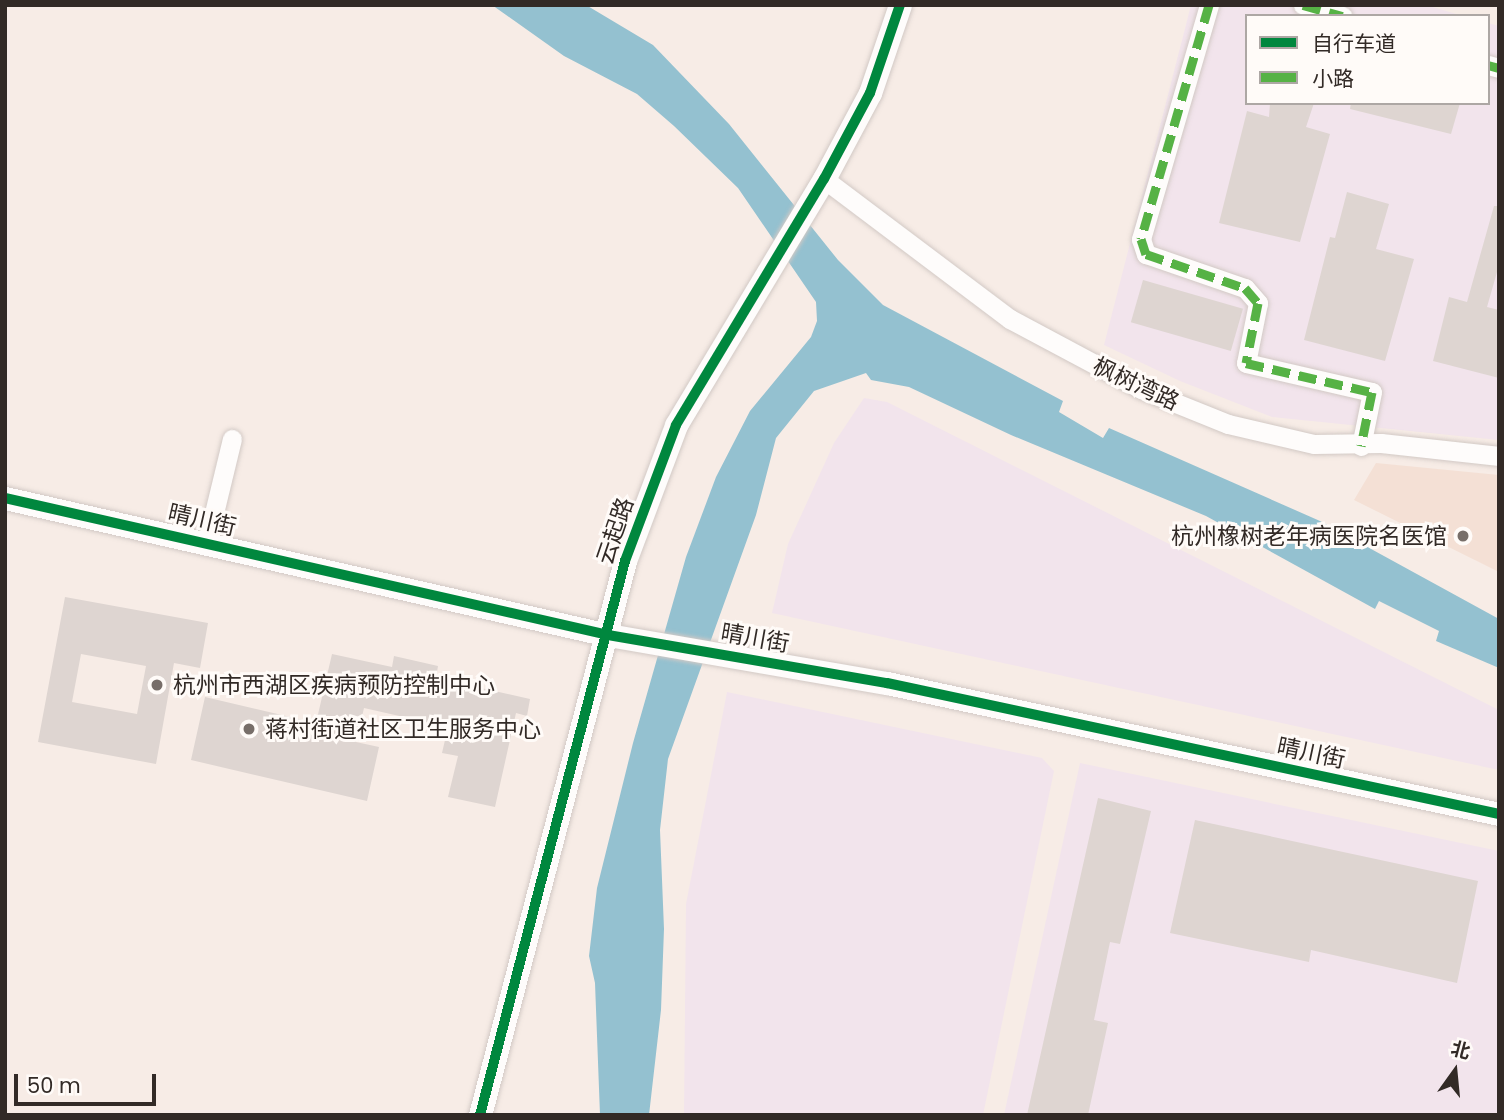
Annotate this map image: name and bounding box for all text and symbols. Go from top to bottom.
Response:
legend [1245,14,1490,105]
text: 自行车道 [1312,29,1396,58]
text: 小路 [1312,64,1354,93]
street label: 枫树湾路 [1088,352,1184,416]
street label: 云起路 [591,494,639,568]
street label: 晴川街 [165,499,239,541]
place label: 杭州橡树老年病医院名医馆 [1171,522,1447,550]
marker: 杭州橡树老年病医院名医馆 [1453,526,1473,546]
street label: 晴川街 [719,618,791,658]
place label: 杭州市西湖区疾病预防控制中心 [173,671,495,699]
marker: 杭州市西湖区疾病预防控制中心 [147,675,167,695]
place label: 蒋村街道社区卫生服务中心 [265,715,541,743]
marker: 蒋村街道社区卫生服务中心 [239,719,259,739]
street label: 晴川街 [1274,732,1348,774]
text: 北 [1448,1035,1473,1066]
north arrow [1420,1036,1490,1106]
scale bar [18,1060,159,1104]
text: 50 m [27,1071,81,1100]

